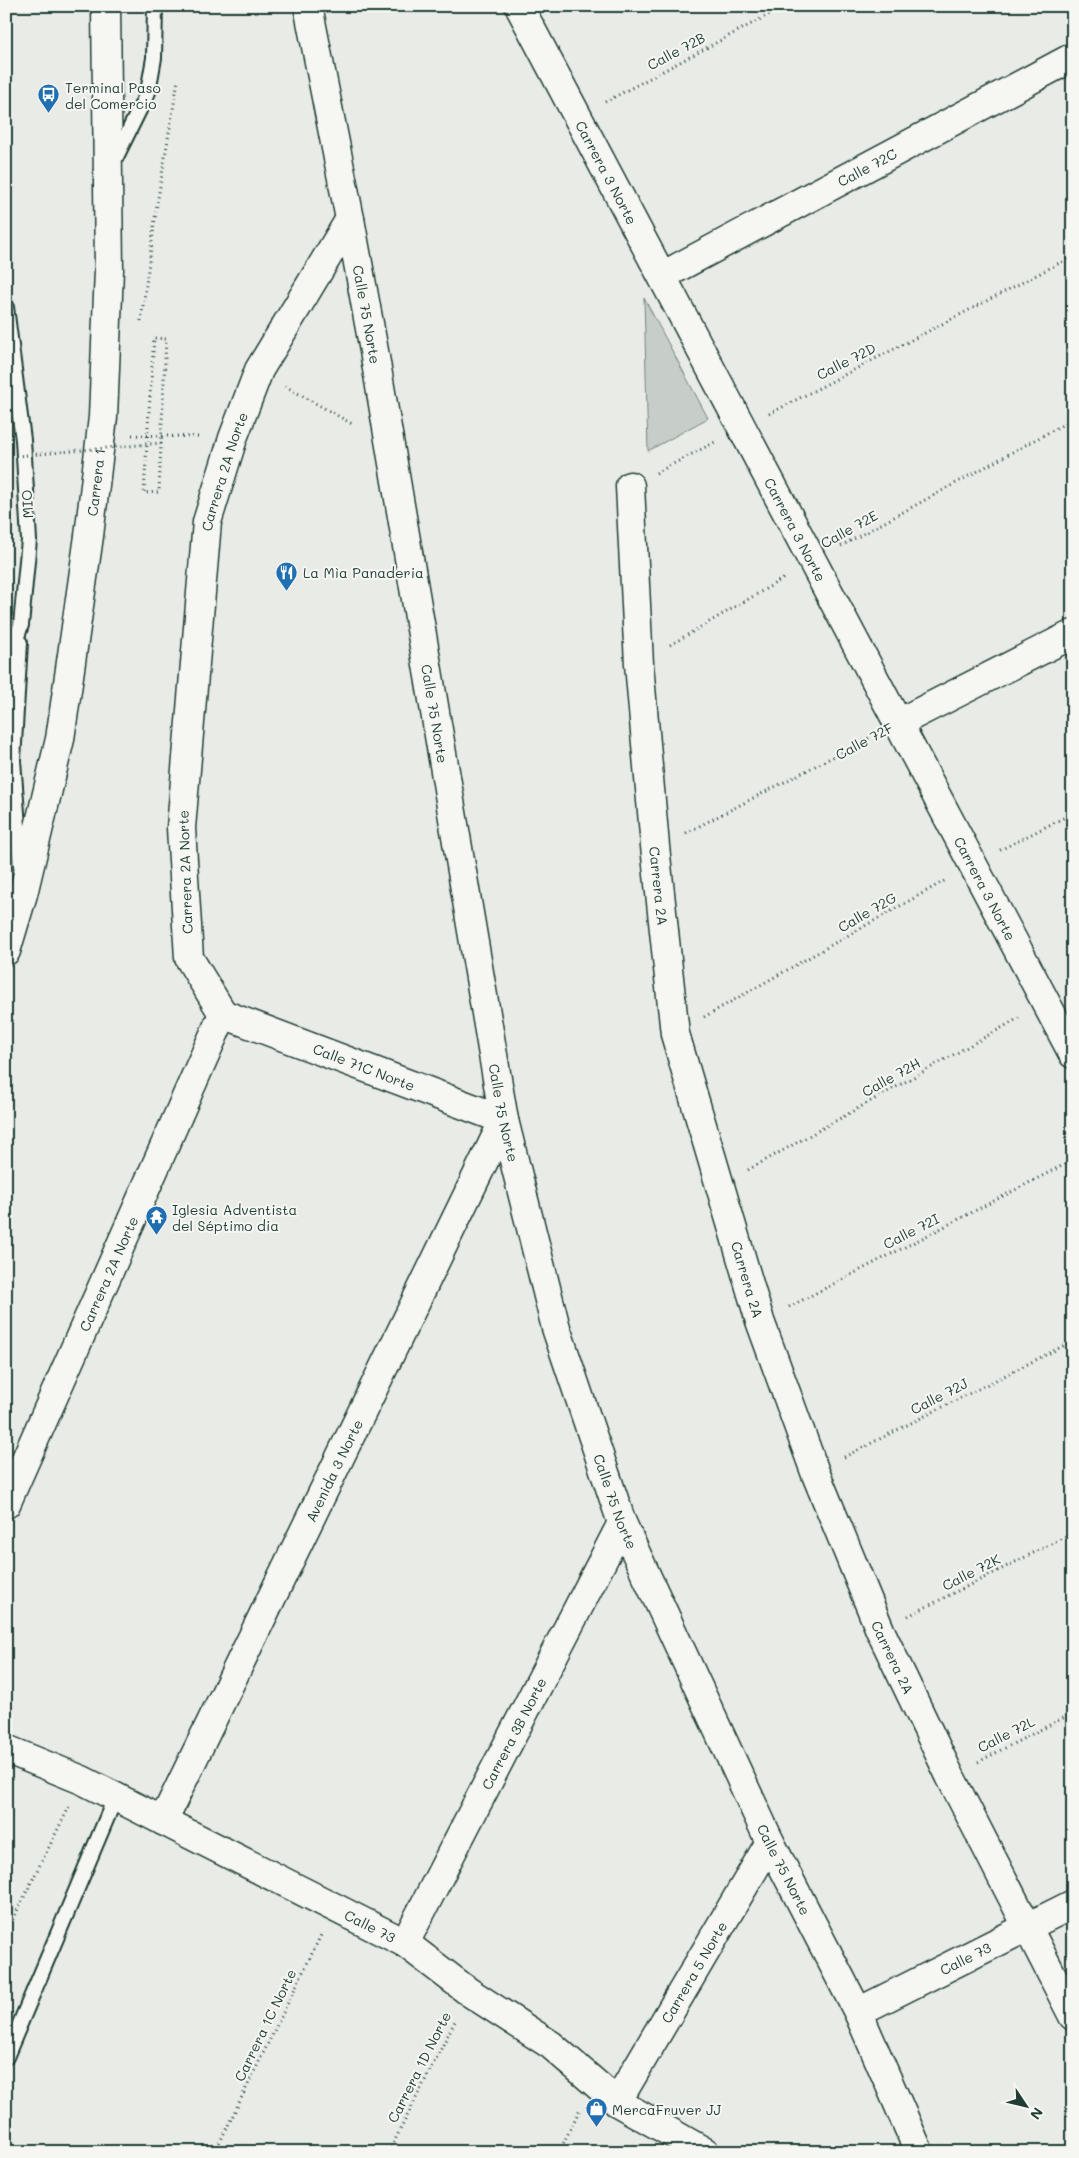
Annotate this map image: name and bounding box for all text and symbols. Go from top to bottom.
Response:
street label: Calle 72B [644,28,708,74]
place label: Terminal Paso del Comercio [65,78,161,113]
bus stop icon: Terminal Paso del Comercio [37,83,61,114]
street label: Carrera 3 Norte [572,117,642,227]
street label: Calle 72C [834,143,900,190]
street label: Calle 75 Norte [349,263,385,365]
street label: Calle 72D [813,338,879,384]
street label: Carrera 2A Norte [197,409,252,532]
street label: Carrera 1 [82,447,109,517]
street label: Carrera 3 Norte [760,474,831,585]
street label: MIO [17,489,37,519]
street label: Calle 72E [817,506,881,552]
restaurant icon: La Mìa Panaderia [275,560,299,591]
place label: La Mìa Panaderia [303,563,424,582]
street label: Calle 75 Norte [418,663,453,764]
street label: Calle 72F [832,718,896,764]
street label: Carrera 2A Norte [173,810,197,934]
street label: Carrera 3 Norte [950,833,1021,944]
street label: Carrera 2A [646,845,673,926]
street label: Calle 72G [834,888,900,936]
street label: Calle 71C Norte [310,1039,418,1095]
street label: Calle 72H [858,1053,924,1101]
street label: Calle 75 Norte [485,1062,524,1164]
place label: Iglesia Adventista del Séptimo dia [172,1200,297,1235]
temple icon: Iglesia Adventista del Séptimo dia [144,1205,168,1236]
street label: Calle 72I [880,1209,942,1253]
street label: Carrera 2A Norte [74,1213,142,1334]
street label: Carrera 2A [727,1239,768,1320]
street label: Calle 72J [907,1373,971,1419]
street label: Avenida 3 Norte [301,1416,367,1525]
street label: Calle 75 Norte [590,1451,642,1552]
street label: Calle 72K [939,1549,1004,1595]
street label: Carrera 2A [868,1618,919,1697]
street label: Carrera 3B Norte [477,1674,550,1793]
street label: Calle 72L [974,1711,1038,1757]
street label: Calle 75 Norte [753,1821,816,1918]
street label: Calle 73 [341,1905,399,1946]
street label: Carrera 5 Norte [656,1918,731,2026]
street label: Calle 73 [936,1937,994,1979]
street label: Carrera 1C Norte [230,1966,300,2084]
street label: Carrera 1D Norte [383,2008,455,2126]
north arrow [1002,2080,1052,2130]
shop icon: MercaFruver JJ [584,2097,608,2128]
place label: MercaFruver JJ [612,2100,722,2119]
text: N [1026,2104,1048,2124]

